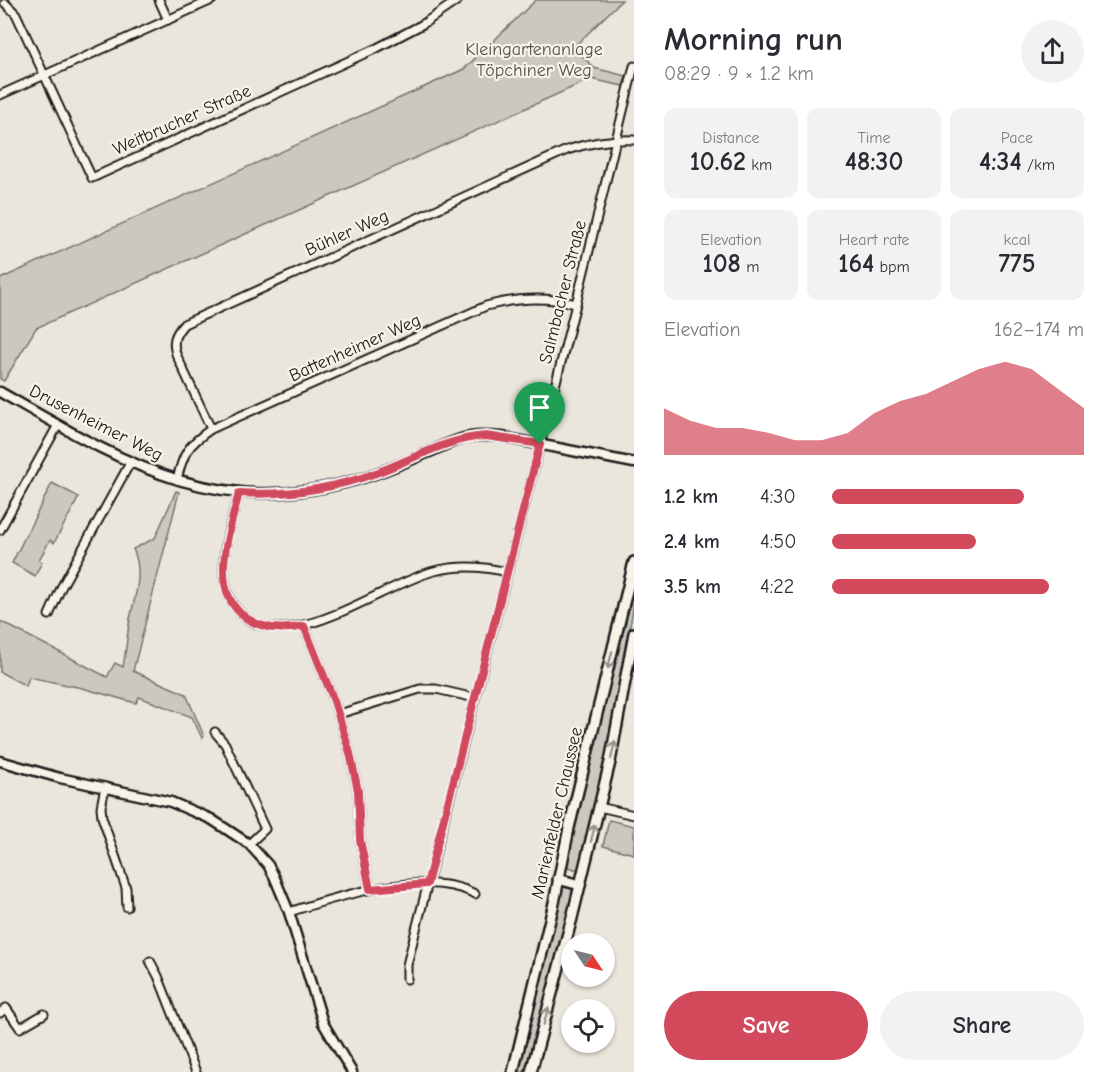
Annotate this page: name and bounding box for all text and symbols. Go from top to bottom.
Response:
text: Morning run [664,20,843,58]
button: share [1021,20,1084,83]
park label: Kleingartenanlage Töpchiner Weg [465,39,603,81]
text: 08:29 · 9 × 1.2 km [664,62,814,85]
street label: Weitbrucher Straße [110,80,254,160]
text: Distance [702,129,760,147]
text: Time [857,129,891,147]
text: Pace [1001,129,1033,147]
text: 10.62 [690,147,746,177]
text: 48:30 [845,147,903,177]
text: 4:34 [979,147,1022,177]
text: km [746,156,772,174]
text: /km [1022,156,1055,174]
street label: Bühler Weg [302,205,392,261]
street label: Salmbacher Straße [535,218,591,366]
text: Elevation [700,231,762,249]
text: Heart rate [839,231,909,249]
text: kcal [1004,231,1030,249]
text: 108 [703,249,741,279]
text: 164 [838,249,874,279]
text: 775 [998,249,1036,279]
text: m [741,258,759,276]
text: bpm [874,258,910,276]
street label: Battenheimer Weg [286,310,424,386]
text: Elevation [664,318,741,341]
text: 162–174 m [994,318,1084,341]
street label: Drusenheimer Weg [26,380,166,466]
pin [514,382,565,444]
icon: arrive [523,391,556,424]
text: 1.2 km [664,485,718,508]
text: 4:30 [760,485,796,508]
text: 2.4 km [664,530,720,553]
text: 4:50 [760,530,796,553]
text: 3.5 km [664,575,721,598]
text: 4:22 [760,575,794,598]
one-way arrow [603,650,615,669]
street label: Marienfelder Chaussee [527,725,587,901]
one-way arrow [608,741,619,760]
one-way arrow [587,824,599,843]
north arrow [561,933,615,987]
map controls [561,933,615,1053]
button: Save [664,991,868,1060]
button: Share [880,991,1084,1060]
button: locate [561,999,615,1053]
one-way arrow [541,1006,553,1025]

